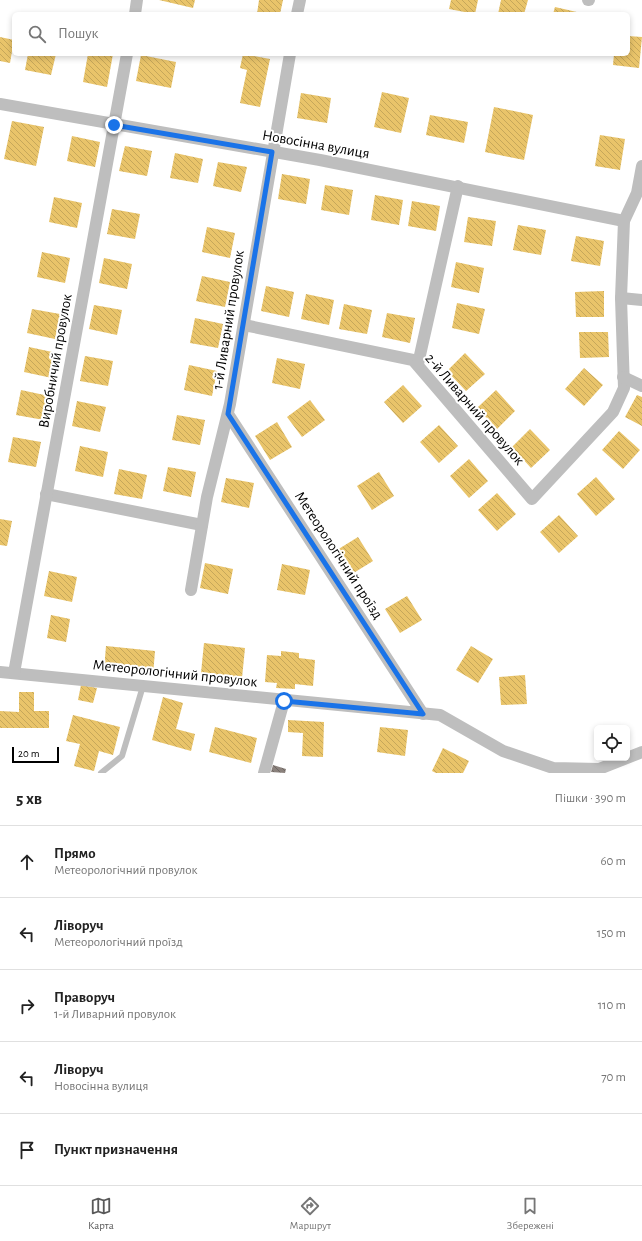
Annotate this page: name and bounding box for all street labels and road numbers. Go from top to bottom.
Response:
street label: Новосінна вулиця [261,128,371,161]
street label: 1-й Ливарний провулок [210,249,247,391]
street label: Виробничий провулок [36,293,75,429]
street label: 2-й Ливарний провулок [422,351,527,468]
street label: Метеорологічний проїзд [292,489,385,622]
street label: Метеорологічний провулок [92,657,258,690]

